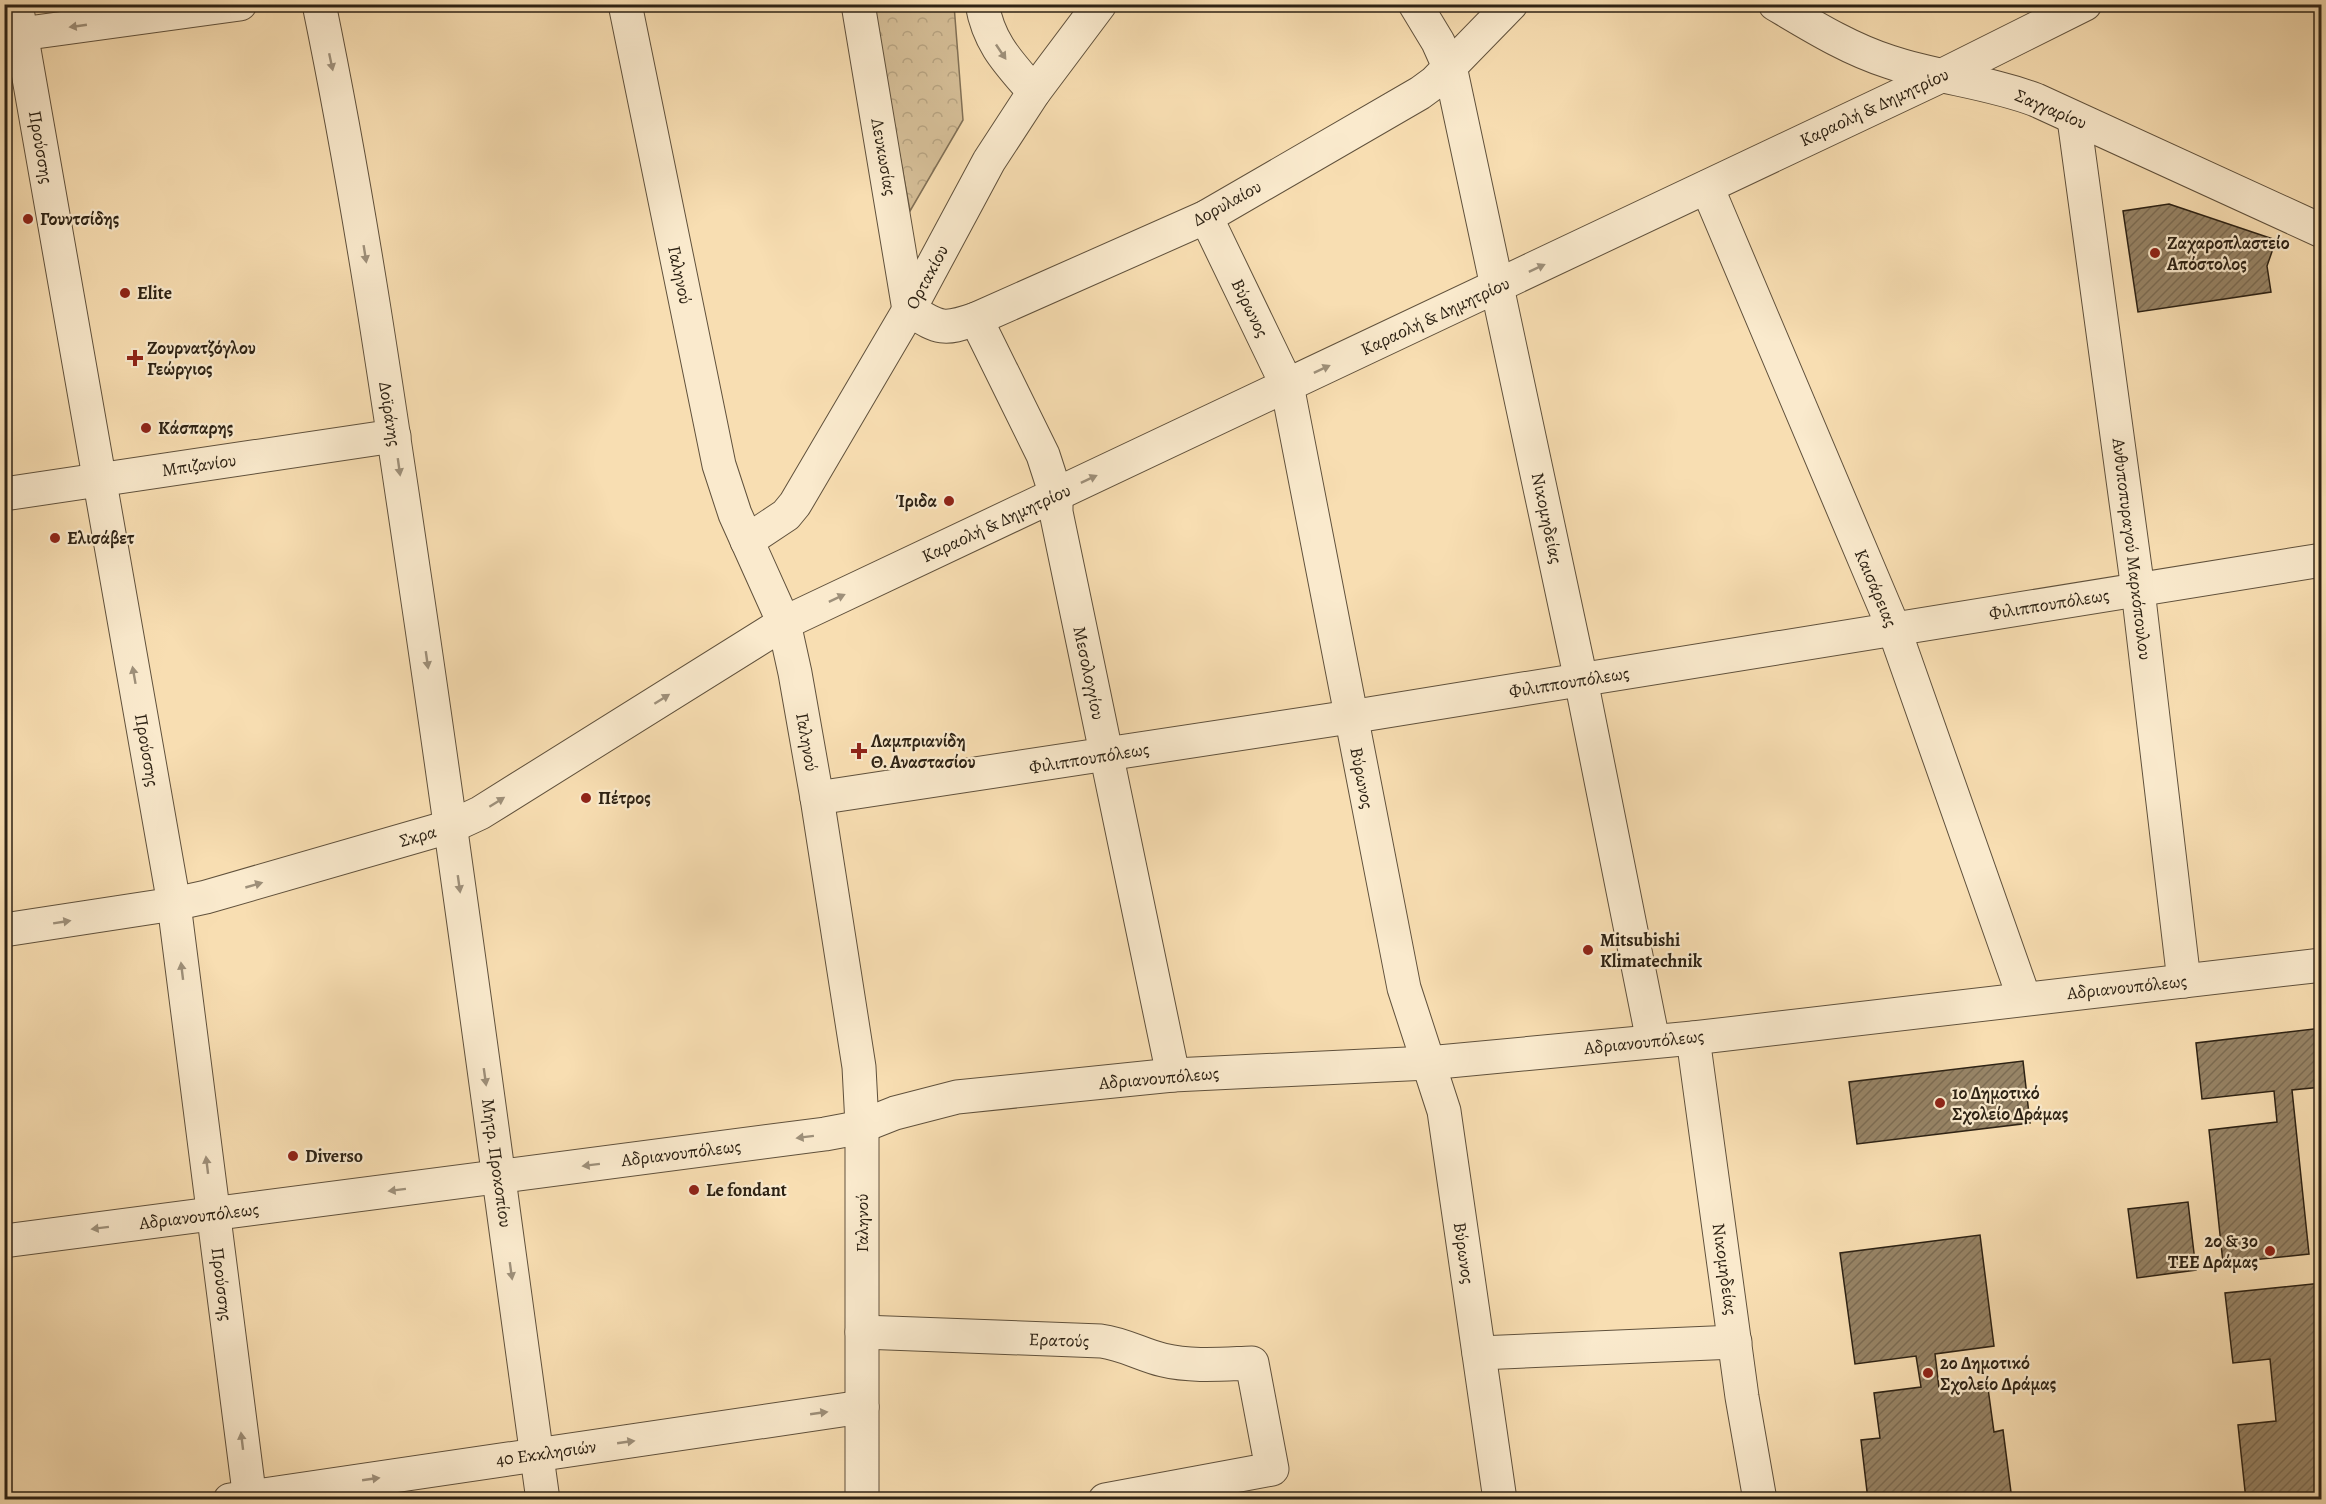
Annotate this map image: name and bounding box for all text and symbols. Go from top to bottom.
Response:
one-way arrow [69,22,88,31]
one-way arrow [995,44,1007,60]
one-way arrow [327,53,336,72]
street label: Καραολή & Δημητρίου [1796,62,1952,152]
street label: Σαγγαρίου [2011,83,2091,135]
street label: Προύσσης [23,109,59,185]
street label: Λευκωσίας [865,115,903,198]
street label: Δορυλαίου [1188,174,1266,232]
place label: Γουντσίδης [40,207,119,231]
marker: Γουντσίδης [21,212,35,226]
place label: Ζαχαροπλαστείο Απόστολος [2166,231,2290,276]
street label: Ορτακίου [900,240,954,314]
one-way arrow [361,244,370,263]
street label: Γαληνού [662,244,698,306]
marker: Ζαχαροπλαστείο Απόστολος [2148,246,2162,260]
one-way arrow [1528,263,1545,272]
street label: Καραολή & Δημητρίου [1357,271,1513,361]
street label: Βύρωνος [1226,275,1274,341]
place label: Elite [137,281,172,305]
marker: Elite [118,286,132,300]
place label: Ζουρνατζόγλου Γεώργιος [147,336,256,381]
marker: Ζουρνατζόγλου Γεώργιος [128,351,142,365]
one-way arrow [1314,364,1331,373]
street label: Δοϊράνης [373,380,407,448]
place label: Κάσπαρης [158,416,233,440]
marker: Κάσπαρης [139,421,153,435]
street label: Ανθυποπυραγού Μαρκόπουλου [2106,436,2158,661]
street label: Μπιζανίου [160,448,238,482]
one-way arrow [394,458,403,477]
street label: Νικομηδείας [1526,470,1568,566]
one-way arrow [1081,475,1098,484]
street label: Καραολή & Δημητρίου [918,478,1074,568]
place label: Ίριδα [895,489,937,513]
marker: Ίριδα [942,494,956,508]
place label: Ελισάβετ [67,526,135,550]
marker: Ελισάβετ [48,531,62,545]
street label: Καισάρειας [1849,545,1903,631]
street label: Φιλιππουπόλεως [1987,583,2111,625]
one-way arrow [828,594,845,603]
street label: Μεσολογγίου [1067,624,1111,722]
one-way arrow [423,651,432,670]
street label: Φιλιππουπόλεως [1507,661,1631,703]
one-way arrow [129,666,138,685]
one-way arrow [654,693,671,704]
street label: Γαληνού [790,711,824,773]
street label: Προύσσης [129,712,165,788]
place label: Λαμπριανίδη Θ. Αναστασίου [870,729,976,774]
street label: Φιλιππουπόλεως [1027,737,1151,779]
marker: Λαμπριανίδη Θ. Αναστασίου [852,744,866,758]
street label: Βύρωνος [1344,745,1380,811]
place label: Πέτρος [598,786,651,810]
marker: Πέτρος [579,791,593,805]
one-way arrow [489,797,505,808]
street label: Σκρα [397,819,440,853]
one-way arrow [455,875,464,894]
one-way arrow [245,880,263,889]
one-way arrow [53,917,72,926]
place label: Mitsubishi Klimatechnik [1600,928,1703,973]
marker: Mitsubishi Klimatechnik [1581,943,1595,957]
one-way arrow [178,962,187,981]
street label: Αδριανουπόλεως [2065,969,2188,1005]
street label: Αδριανουπόλεως [1582,1024,1705,1060]
street label: Αδριανουπόλεως [1097,1061,1220,1095]
one-way arrow [481,1068,490,1087]
place label: 1ο Δημοτικό Σχολείο Δράμας [1952,1081,2068,1126]
marker: 1ο Δημοτικό Σχολείο Δράμας [1933,1096,1947,1110]
street label: Μητρ. Προκοπίου [476,1097,518,1229]
one-way arrow [796,1132,815,1142]
street label: Αδριανουπόλεως [619,1134,742,1172]
place label: Diverso [305,1144,363,1168]
marker: Diverso [286,1149,300,1163]
one-way arrow [202,1155,212,1174]
one-way arrow [581,1160,600,1169]
place label: Le fondant [706,1178,787,1202]
marker: Le fondant [687,1183,701,1197]
one-way arrow [388,1185,407,1194]
street label: Γαληνού [850,1193,874,1253]
street label: Αδριανουπόλεως [137,1197,260,1235]
street label: Βύρωνος [1448,1220,1480,1286]
street label: Νικομηδείας [1707,1221,1743,1317]
one-way arrow [90,1224,109,1233]
place label: 2ο & 3ο ΤΕΕ Δράμας [2168,1229,2258,1274]
marker: 2ο & 3ο ΤΕΕ Δράμας [2263,1244,2277,1258]
street label: Προύσσης [206,1246,238,1322]
one-way arrow [507,1261,516,1280]
street label: Ερατούς [1028,1327,1090,1353]
place label: 2ο Δημοτικό Σχολείο Δράμας [1940,1351,2056,1396]
marker: 2ο Δημοτικό Σχολείο Δράμας [1921,1366,1935,1380]
one-way arrow [810,1409,829,1418]
one-way arrow [238,1432,247,1451]
street label: 40 Εκκλησιών [494,1434,598,1472]
one-way arrow [617,1437,636,1446]
one-way arrow [362,1474,381,1483]

